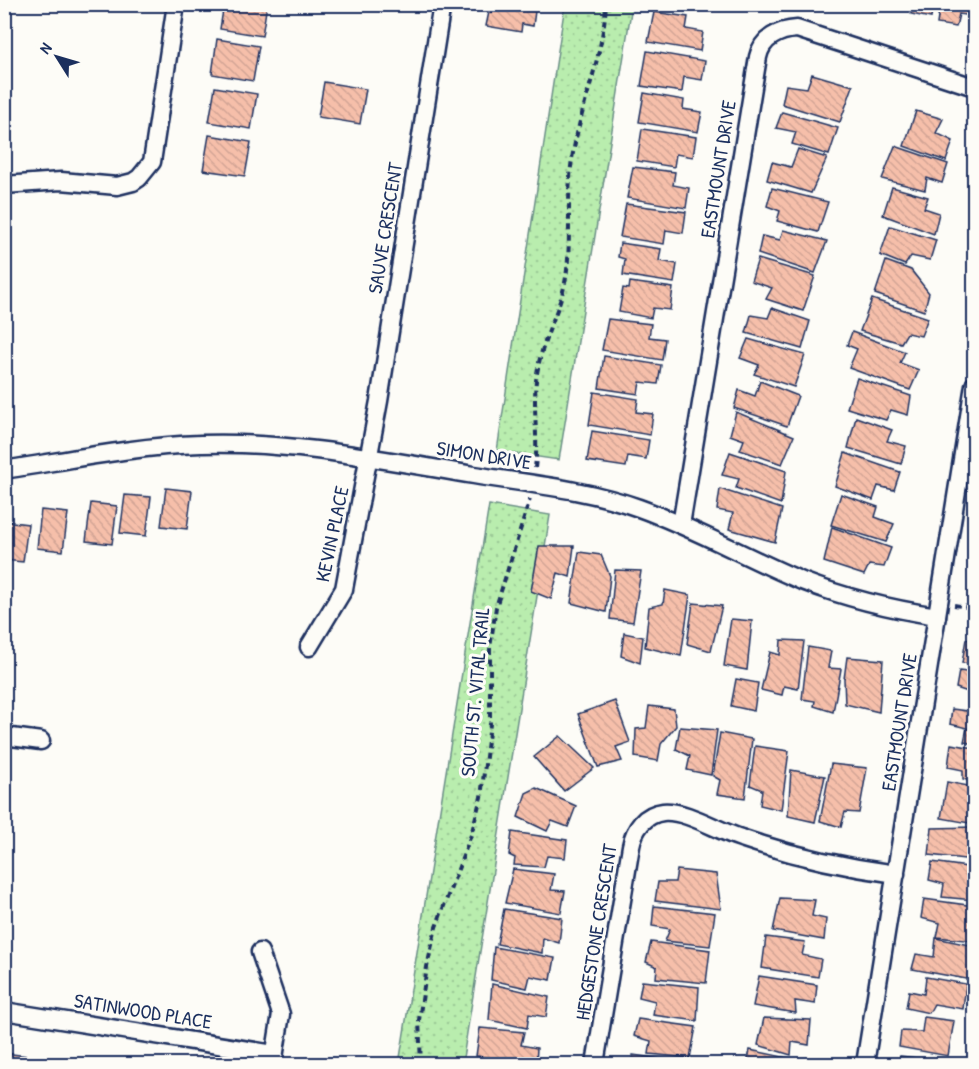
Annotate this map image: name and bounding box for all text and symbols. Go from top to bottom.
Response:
north arrow [27,27,87,87]
text: N [34,38,57,58]
street label: EASTMOUNT DRIVE [693,98,742,240]
street label: SAUVE CRESCENT [361,160,408,295]
street label: SIMON DRIVE [435,434,534,475]
street label: KEVIN PLACE [308,483,355,584]
street label: SOUTH ST. VITAL TRAIL [454,606,495,778]
street label: EASTMOUNT DRIVE [874,651,923,793]
street label: HEDGESTONE CRESCENT [568,841,623,1022]
street label: SATINWOOD PLACE [72,986,214,1035]

